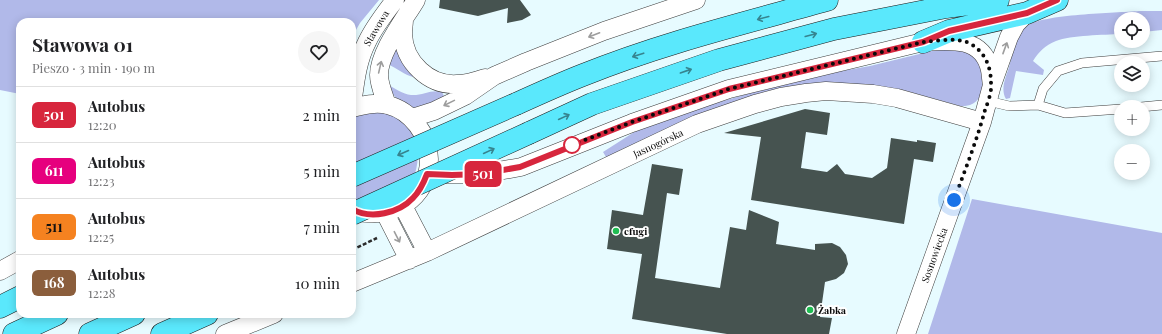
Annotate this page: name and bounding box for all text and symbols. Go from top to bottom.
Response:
street label: Stawowa [360,7,392,49]
map controls [1114,12,1150,180]
button: locate [1114,12,1150,48]
one-way arrow [757,15,770,22]
text: Stawowa 01 [32,31,133,57]
button: heart [298,31,340,73]
one-way arrow [804,31,817,39]
one-way arrow [588,32,600,40]
one-way arrow [1001,43,1009,55]
one-way arrow [632,52,645,59]
button: layers [1114,56,1150,92]
text: Pieszo · 3 min · 190 m [32,59,155,76]
one-way arrow [377,61,385,74]
one-way arrow [680,67,692,75]
text: Autobus [88,96,145,116]
one-way arrow [444,100,456,107]
button: + [1114,100,1150,136]
text: 501 [44,105,64,124]
text: 2 min [302,105,340,125]
one-way arrow [558,112,570,120]
text: 12:20 [88,116,117,133]
street label: Jasnogórska [630,125,685,161]
unlabelled marker [563,136,581,154]
button: − [1114,144,1150,180]
one-way arrow [483,147,495,154]
one-way arrow [398,150,410,158]
text: Autobus [88,152,145,172]
text: 611 [45,161,63,180]
text: 5 min [304,161,340,181]
line badge: 501 [460,161,506,187]
text: 501 [473,164,493,183]
text: 12:23 [88,172,115,189]
your location [944,190,964,210]
text: Autobus [88,208,145,228]
text: 511 [45,217,63,236]
text: 7 min [304,217,340,237]
place label: efugi [624,224,647,238]
marker: efugi [611,226,621,236]
street label: Sosnowiecka [918,226,950,284]
text: 12:25 [88,228,114,245]
one-way arrow [394,230,401,242]
text: Autobus [88,264,145,284]
text: 168 [43,273,65,292]
text: 10 min [295,273,340,293]
text: 12:28 [88,284,115,301]
place label: Żabka [818,303,847,317]
marker: Żabka [805,305,815,315]

